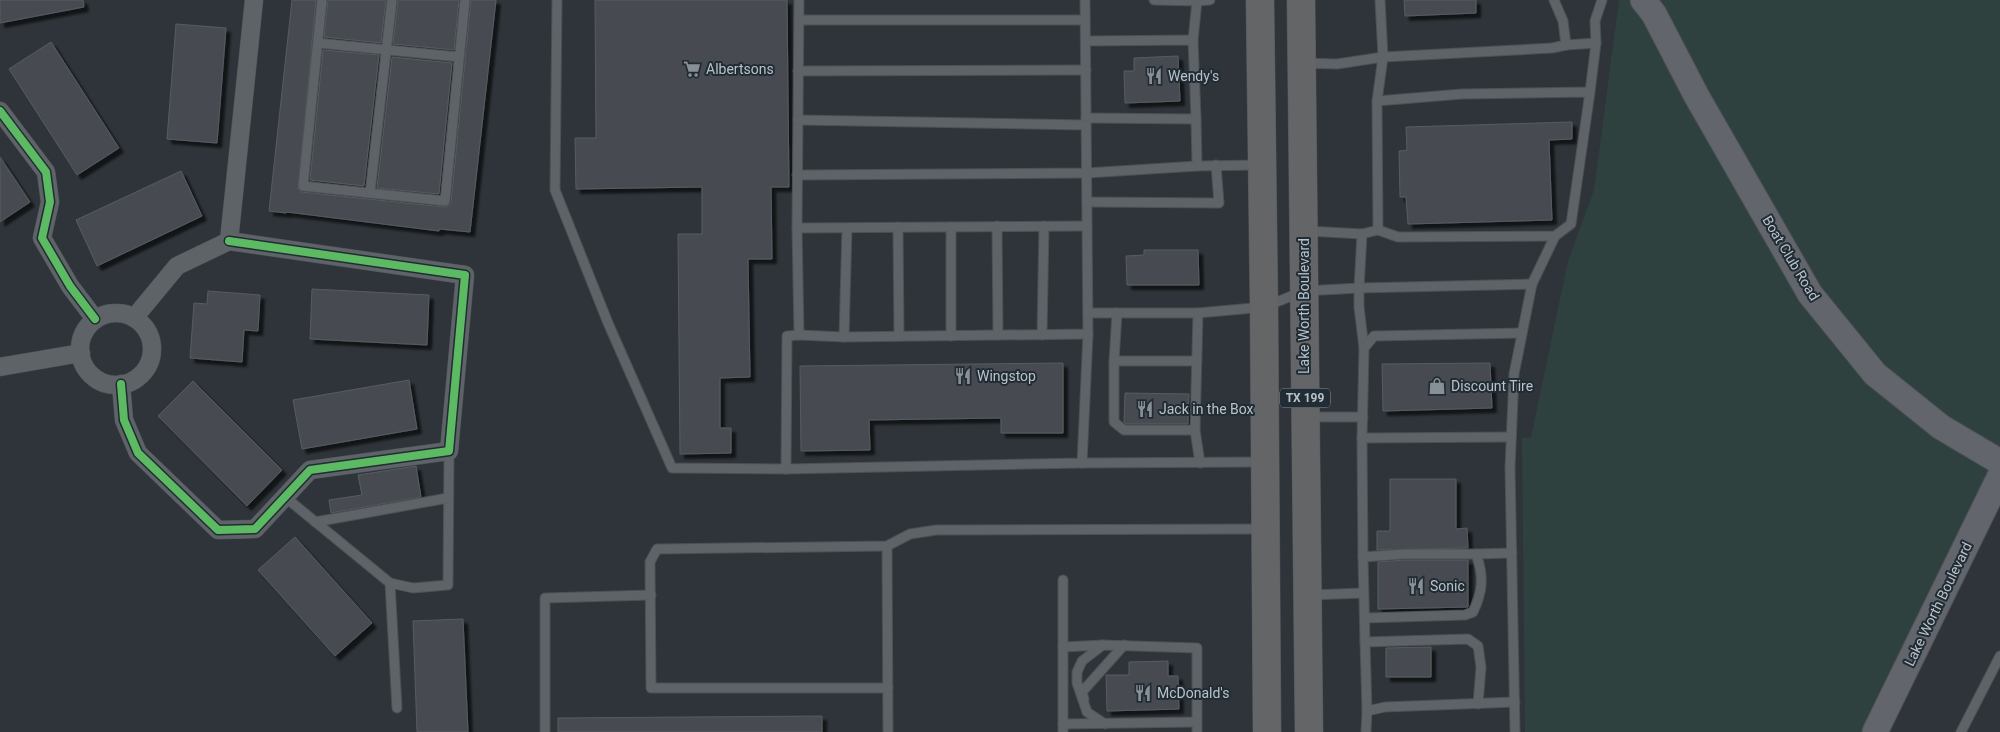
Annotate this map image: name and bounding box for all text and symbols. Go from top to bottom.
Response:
supermarket icon: Albertsons [682,59,702,79]
place label: Albertsons [706,61,774,77]
restaurant icon: Wendy's [1144,66,1164,86]
place label: Wendy's [1168,68,1219,84]
street label: Boat Club Road [1759,213,1823,303]
street label: Lake Worth Boulevard [1296,238,1312,374]
restaurant icon: Wingstop [953,366,973,386]
place label: Wingstop [977,368,1036,384]
shop icon: Discount Tire [1427,376,1447,396]
place label: Discount Tire [1451,378,1533,394]
road number: TX 199 [1280,388,1330,408]
restaurant icon: Jack in the Box [1135,399,1155,419]
place label: Jack in the Box [1159,401,1254,417]
street label: Lake Worth Boulevard [1901,539,1975,669]
restaurant icon: Sonic [1406,576,1426,596]
place label: Sonic [1430,578,1465,594]
restaurant icon: McDonald's [1133,683,1153,703]
place label: McDonald's [1157,685,1230,701]

